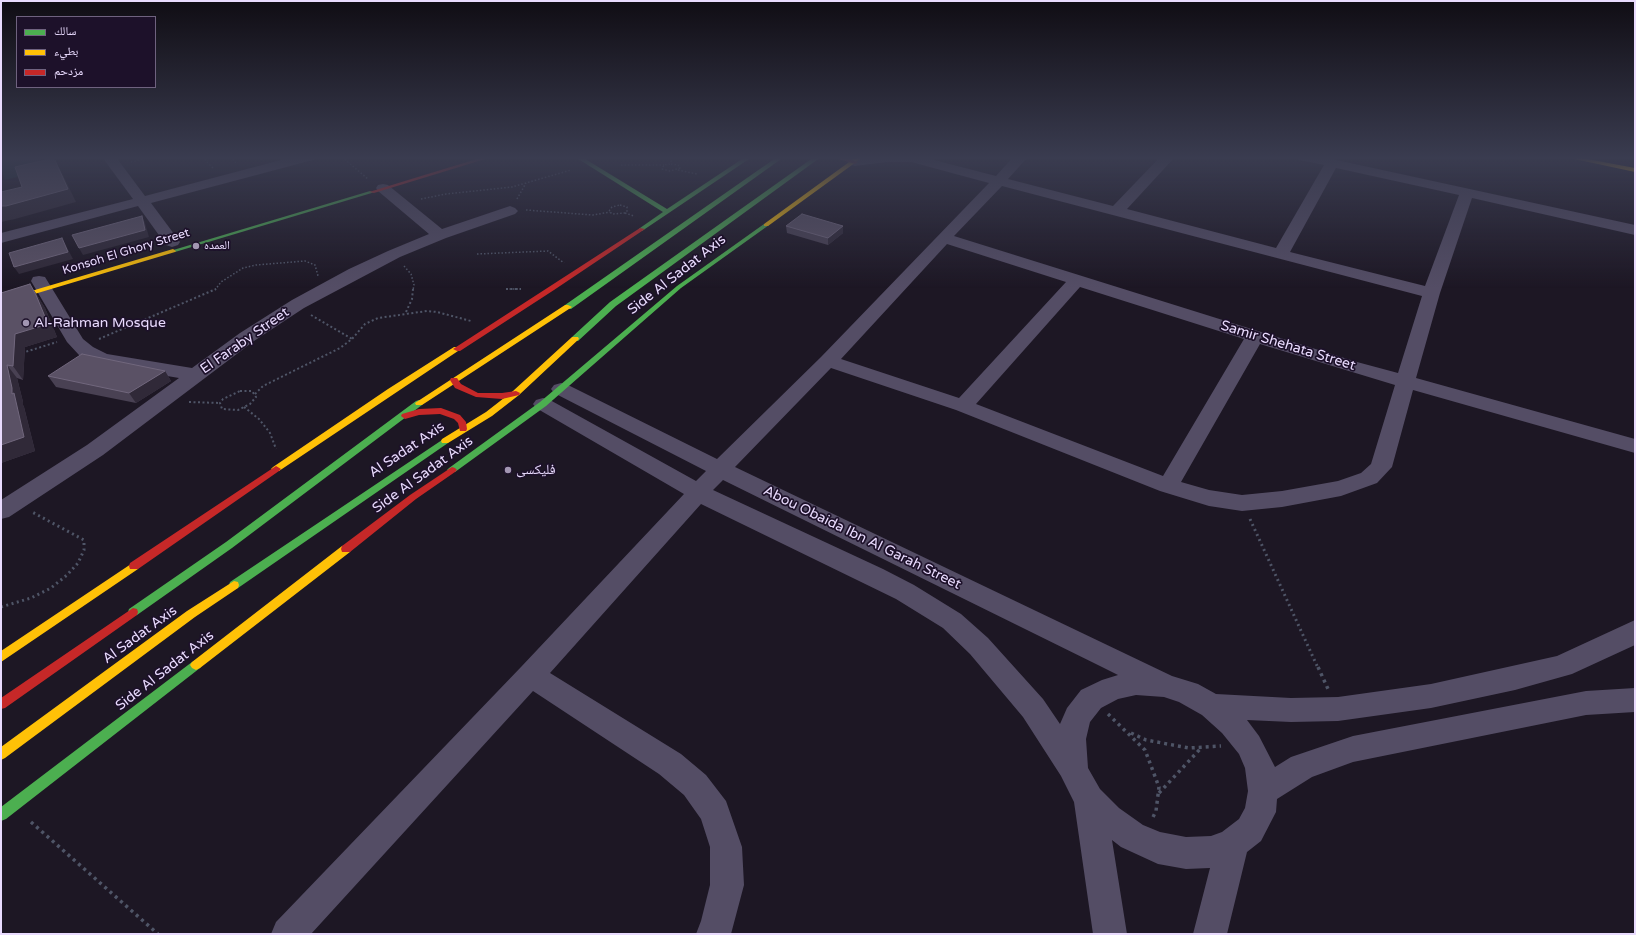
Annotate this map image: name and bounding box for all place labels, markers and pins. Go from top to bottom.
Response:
place label: العمده [204,239,230,253]
marker: العمده [191,241,201,251]
place label: Al-Rahman Mosque [34,315,166,331]
marker: Al-Rahman Mosque [21,318,31,328]
place label: فليكسى [516,462,556,478]
marker: فليكسى [503,465,513,475]

